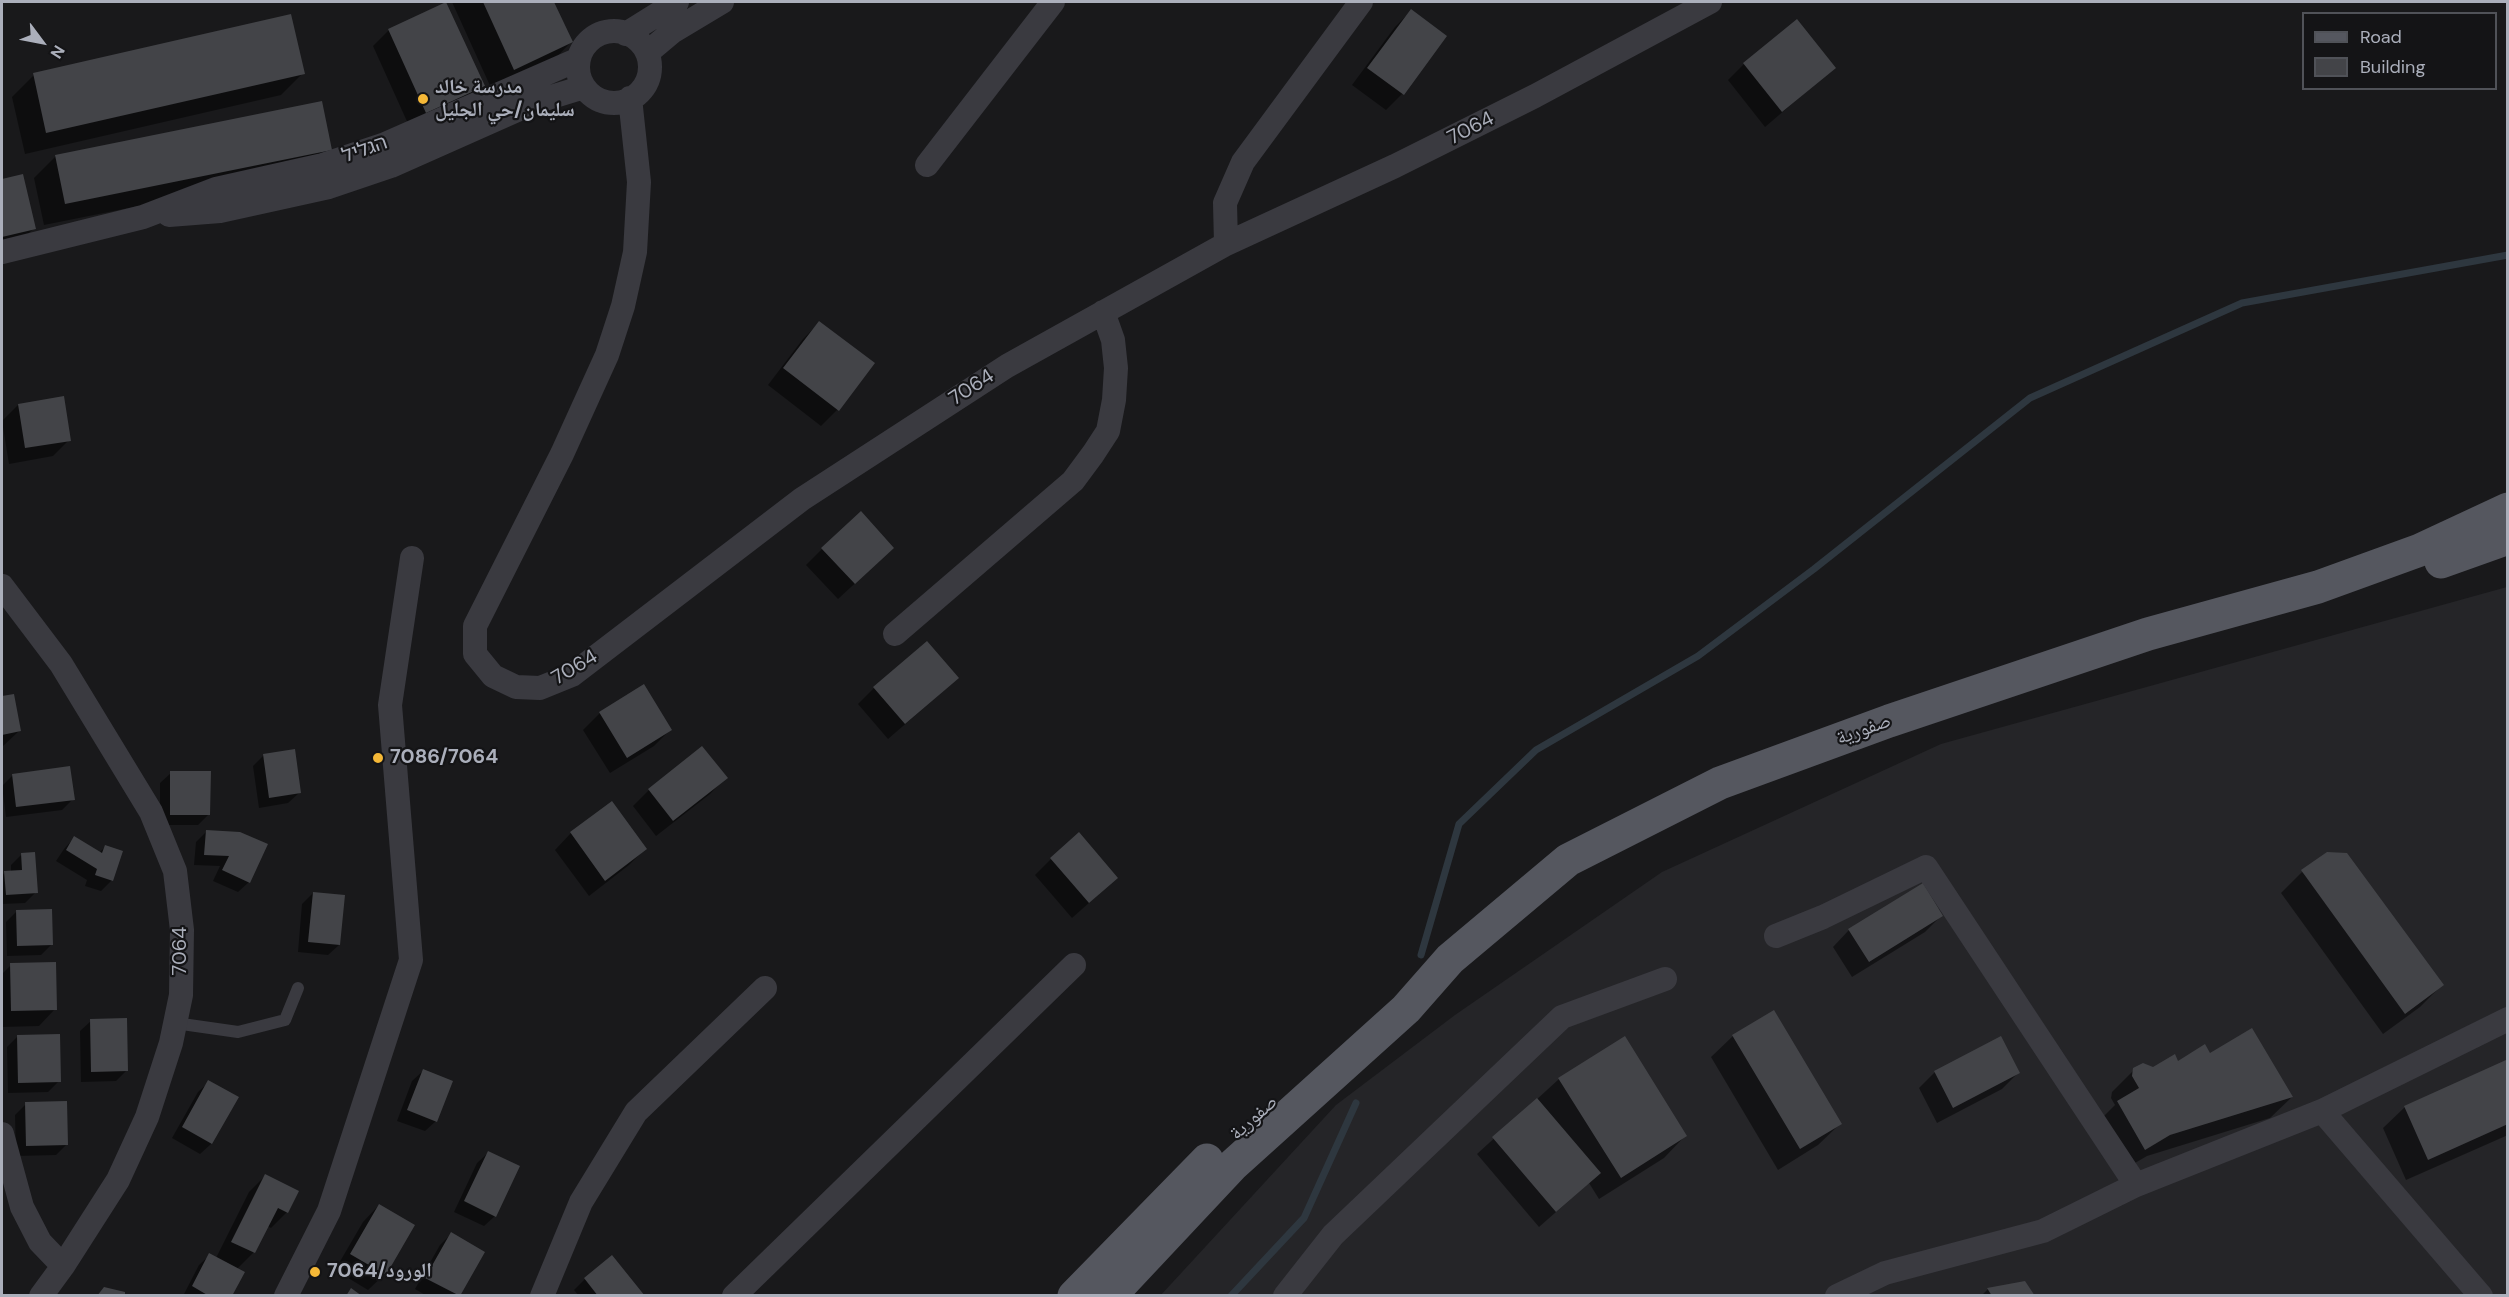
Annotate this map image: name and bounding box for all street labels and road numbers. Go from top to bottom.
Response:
street label: 7064 [1444,107,1498,151]
street label: הגליל [339,131,391,169]
street label: 7064 [945,365,999,411]
street label: 7064 [548,645,602,691]
street label: صفورية [1833,709,1895,751]
street label: 7064 [169,927,193,975]
street label: صفورية [1225,1090,1283,1146]

